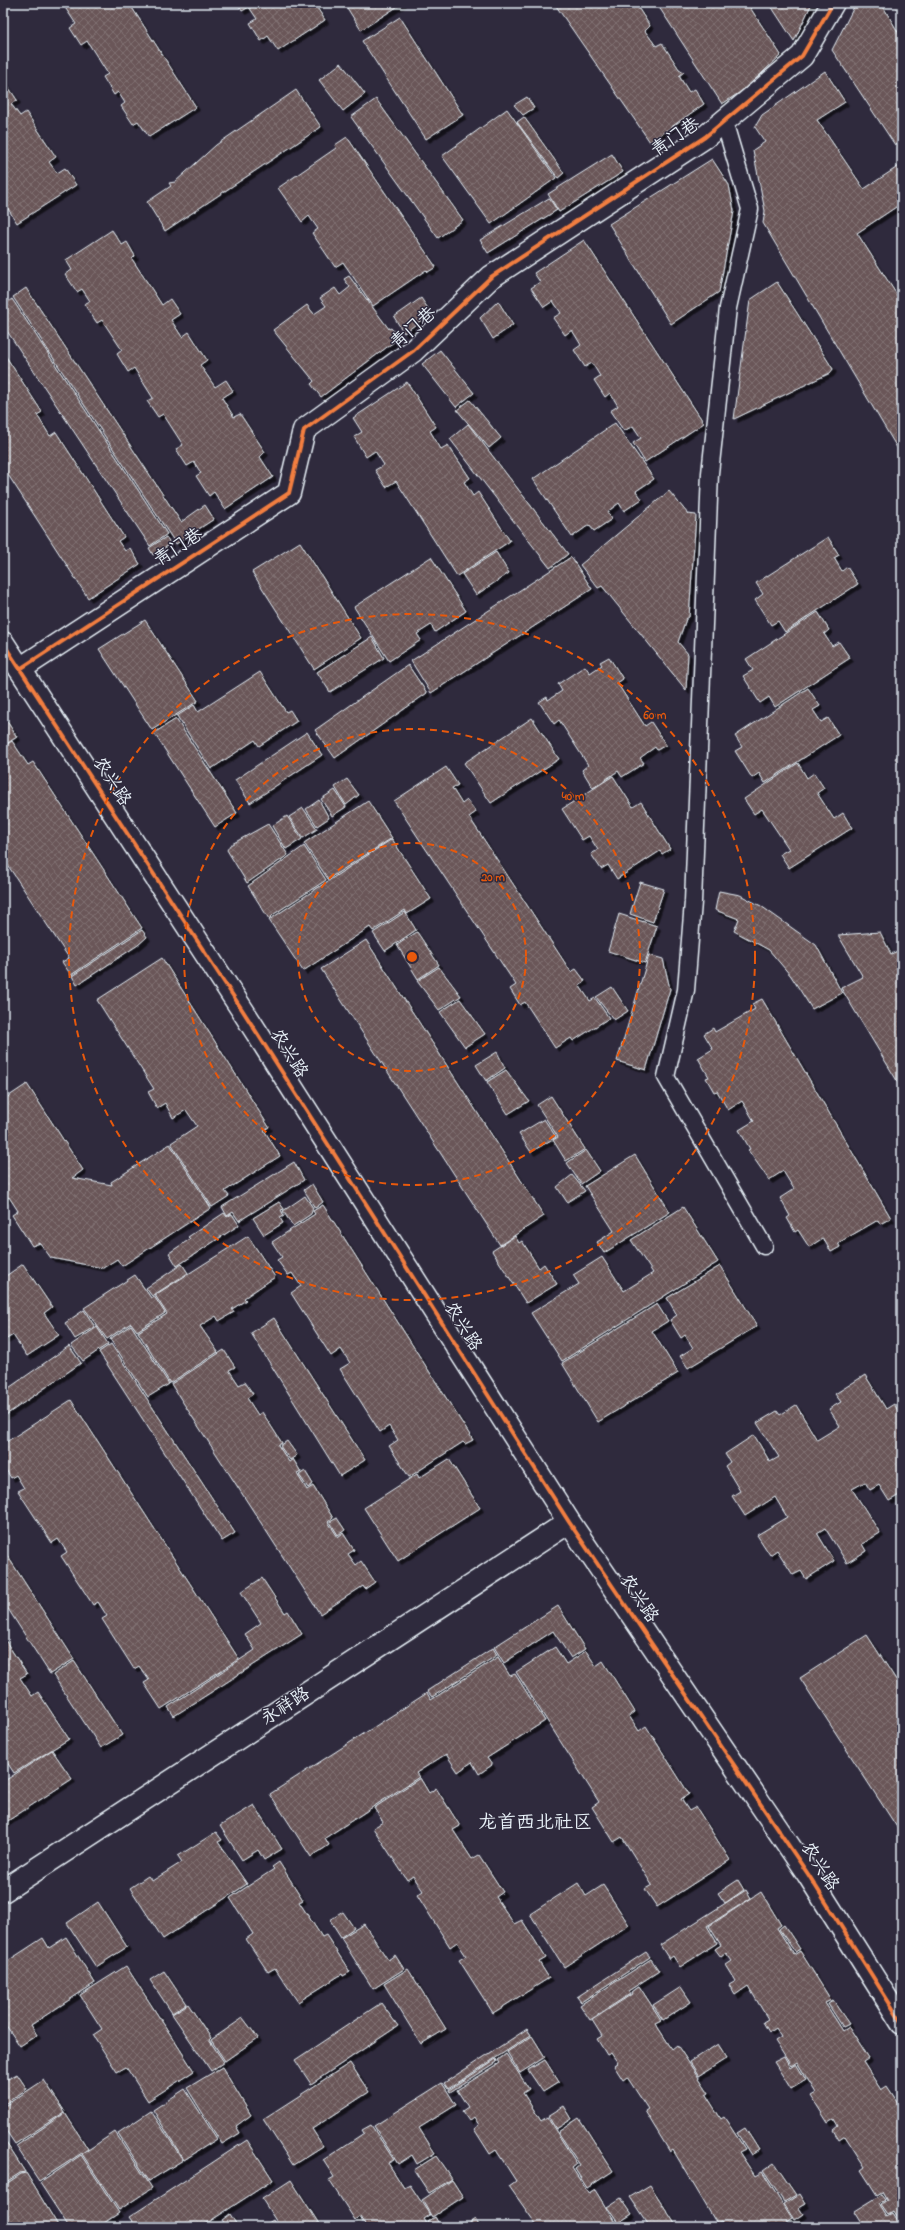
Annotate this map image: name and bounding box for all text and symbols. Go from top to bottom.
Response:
street label: 青门巷 [646,112,706,164]
street label: 青门巷 [385,301,443,357]
street label: 青门巷 [149,522,209,574]
text: 60 m [643,707,667,725]
street label: 农兴路 [85,752,137,812]
text: 40 m [561,788,585,806]
text: 20 m [480,869,505,887]
centre of rings [405,950,419,964]
street label: 农兴路 [263,1024,313,1084]
street label: 农兴路 [437,1297,487,1357]
street label: 农兴路 [612,1569,664,1629]
street label: 永祥路 [256,1681,316,1733]
district label: 龙首西北社区 [478,1810,592,1837]
street label: 农兴路 [793,1837,845,1897]

